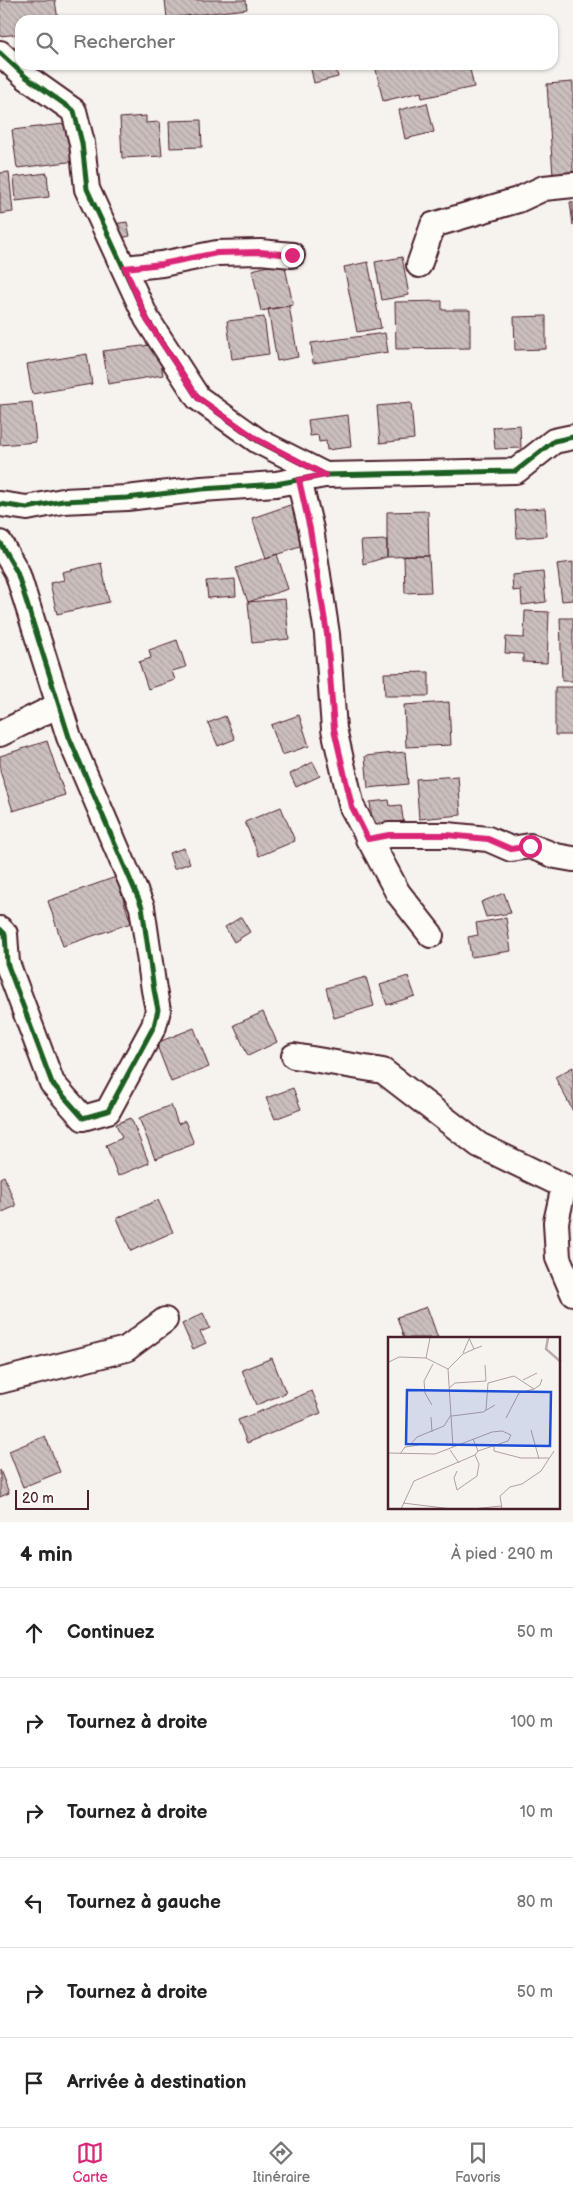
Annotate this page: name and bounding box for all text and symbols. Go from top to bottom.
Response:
search box [15,15,558,70]
icon: search [33,29,61,57]
text: Rechercher [73,31,175,54]
route end [281,244,304,267]
route start [519,835,542,858]
inset map [388,1337,560,1510]
scale bar [15,1487,89,1510]
text: 20 m [22,1490,54,1507]
text: 4 min [20,1542,73,1567]
text: À pied · 290 m [451,1545,553,1564]
icon: ahead [20,1619,48,1647]
text: Continuez [67,1621,154,1644]
text: 50 m [517,1623,553,1642]
icon: right [20,1709,48,1737]
text: Tournez à droite [67,1711,208,1734]
text: 100 m [510,1713,553,1732]
icon: right [20,1799,48,1827]
text: Tournez à droite [67,1801,208,1824]
text: 10 m [520,1803,553,1822]
icon: left [20,1889,48,1917]
text: Tournez à gauche [67,1891,221,1914]
text: 80 m [517,1893,553,1912]
icon: right [20,1979,48,2007]
text: Tournez à droite [67,1981,208,2004]
text: 50 m [517,1983,553,2002]
icon: arrive [20,2069,48,2097]
text: Arrivée à destination [67,2071,246,2094]
tab: Carte [72,2139,108,2186]
tab: Itinéraire [253,2139,310,2186]
tab: Favoris [455,2139,501,2186]

